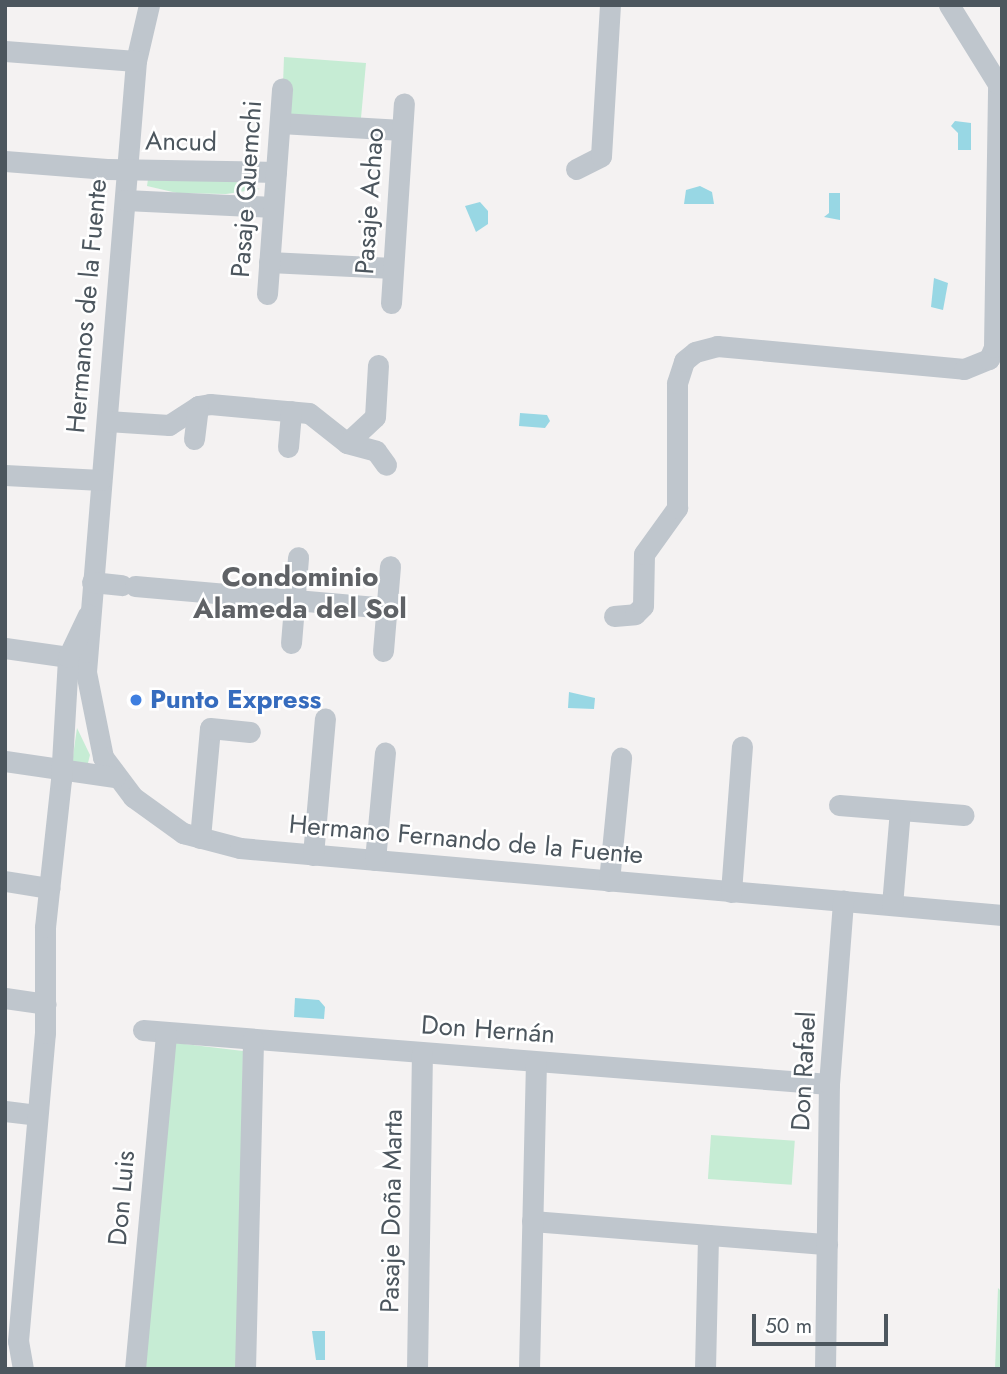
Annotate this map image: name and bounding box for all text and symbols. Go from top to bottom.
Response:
street label: Pasaje Quemchi [225,99,269,279]
street label: Ancud [145,126,217,158]
street label: Pasaje Achao [349,127,391,275]
street label: Hermanos de la Fuente [60,178,114,434]
district label: Condominio Alameda del Sol [193,560,407,626]
place label: Punto Express [150,684,321,716]
marker: Punto Express [128,692,144,708]
street label: Hermano Fernando de la Fuente [288,809,644,871]
street label: Don Hernán [420,1010,556,1050]
street label: Don Rafael [785,1010,823,1132]
street label: Pasaje Doña Marta [375,1109,409,1313]
street label: Don Luis [102,1149,142,1247]
scale bar [755,1300,892,1344]
text: 50 m [765,1311,812,1341]

